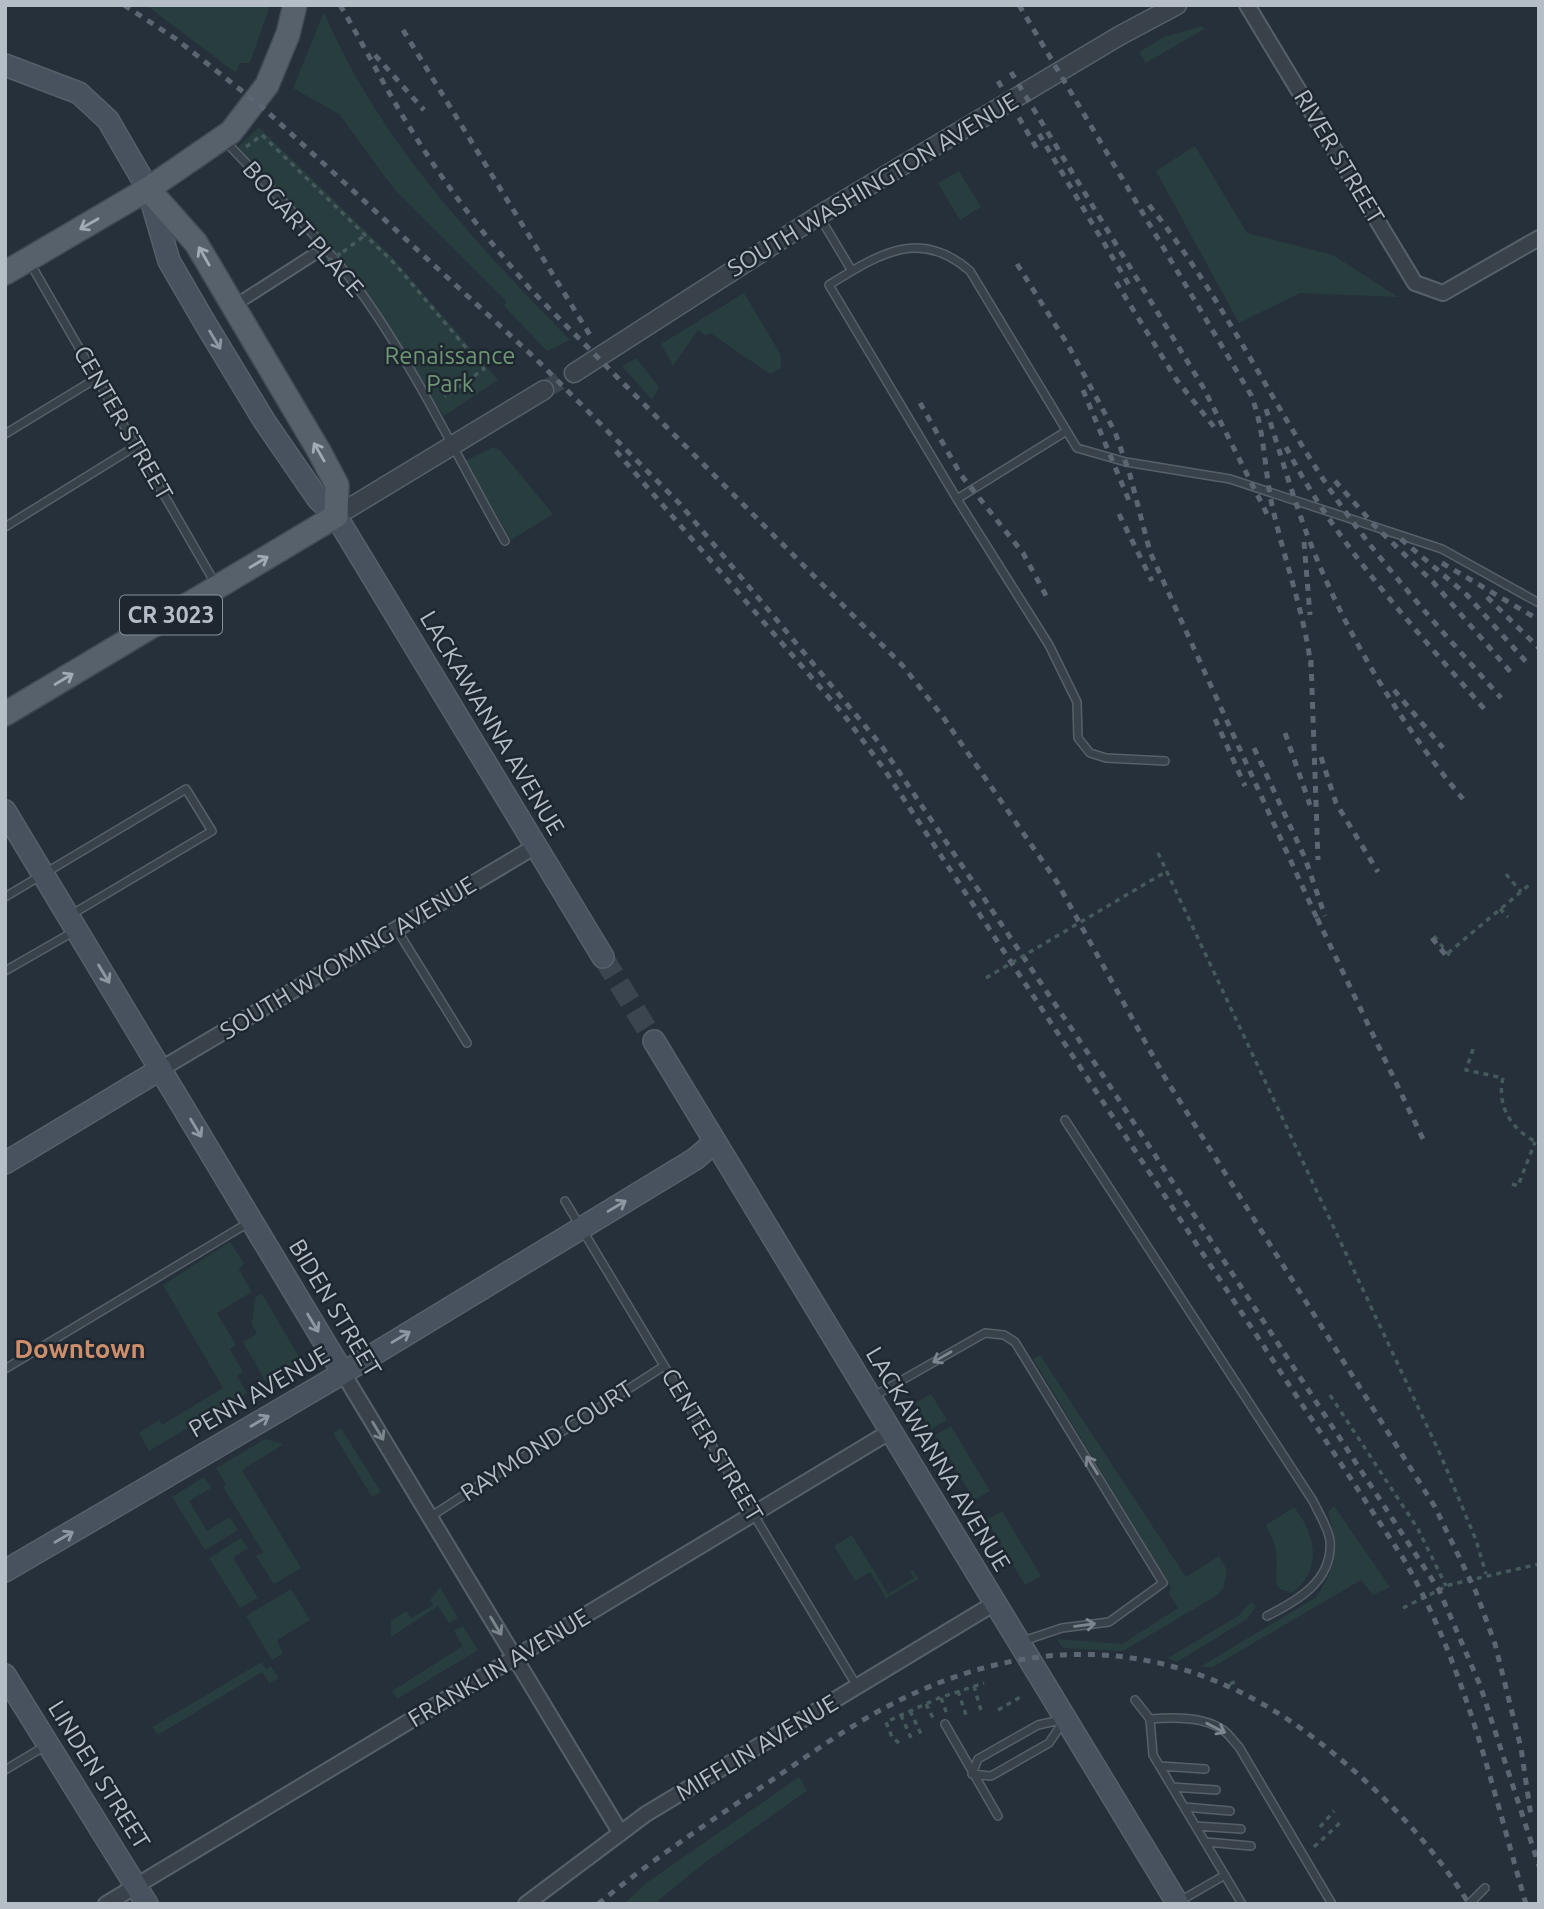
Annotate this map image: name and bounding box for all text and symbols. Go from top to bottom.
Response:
street label: RIVER STREET [1289,85,1390,229]
street label: SOUTH WASHINGTON AVENUE [723,87,1023,282]
street label: BOGART PLACE [237,156,369,302]
one-way arrow [79,217,99,231]
one-way arrow [197,246,210,267]
one-way arrow [208,329,222,349]
street label: CENTER STREET [68,341,179,505]
park label: Renaissance Park [384,342,516,397]
one-way arrow [312,443,326,463]
one-way arrow [248,554,268,568]
road number: CR 3023 [120,596,222,635]
street label: LACKAWANNA AVENUE [415,606,570,840]
one-way arrow [53,672,73,686]
street label: SOUTH WYOMING AVENUE [215,870,480,1045]
one-way arrow [97,964,111,984]
one-way arrow [189,1118,203,1138]
one-way arrow [606,1199,626,1213]
street label: BIDEN STREET [284,1234,387,1381]
one-way arrow [307,1312,321,1332]
one-way arrow [391,1330,411,1344]
district label: Downtown [14,1334,146,1363]
street label: PENN AVENUE [184,1340,334,1443]
street label: LACKAWANNA AVENUE [861,1342,1016,1576]
one-way arrow [933,1351,953,1365]
street label: CENTER STREET [656,1363,769,1526]
street label: RAYMOND COURT [455,1375,638,1506]
one-way arrow [250,1414,270,1428]
one-way arrow [372,1421,386,1441]
one-way arrow [1084,1456,1098,1476]
one-way arrow [54,1529,74,1543]
street label: FRANKLIN AVENUE [403,1603,594,1732]
one-way arrow [489,1616,503,1636]
one-way arrow [1074,1619,1096,1632]
street label: MIFFLIN AVENUE [671,1689,842,1806]
street label: LINDEN STREET [43,1696,156,1854]
one-way arrow [1206,1722,1226,1736]

